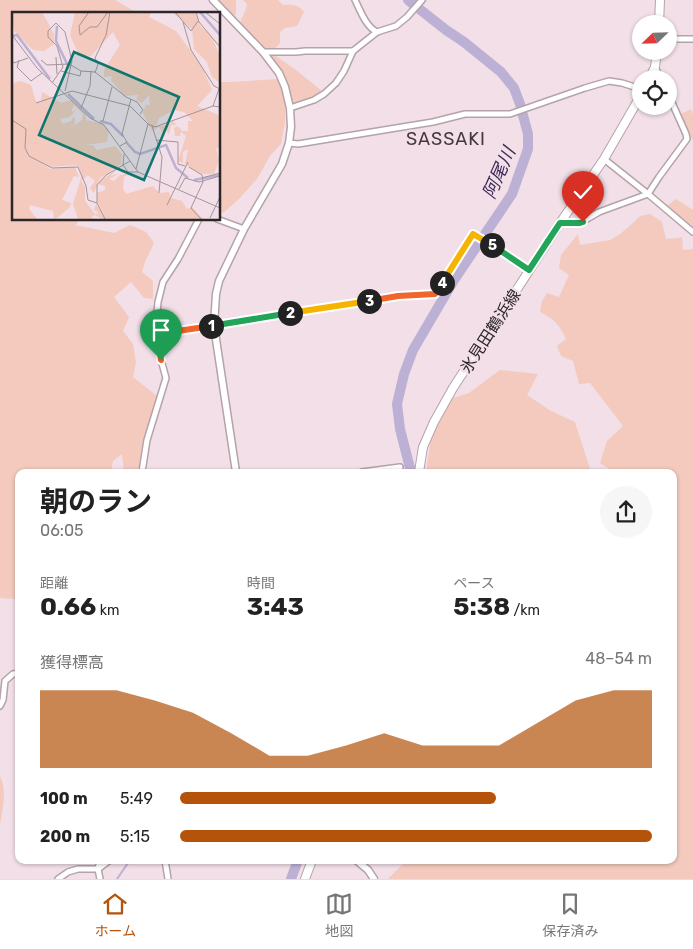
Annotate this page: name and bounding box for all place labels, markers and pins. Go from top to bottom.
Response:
pin [562,171,604,222]
pin: 5 [480,232,504,258]
pin: 4 [430,270,454,296]
pin: 3 [356,288,382,314]
pin: 2 [278,300,302,326]
pin [140,309,182,360]
pin: 1 [198,314,224,338]

